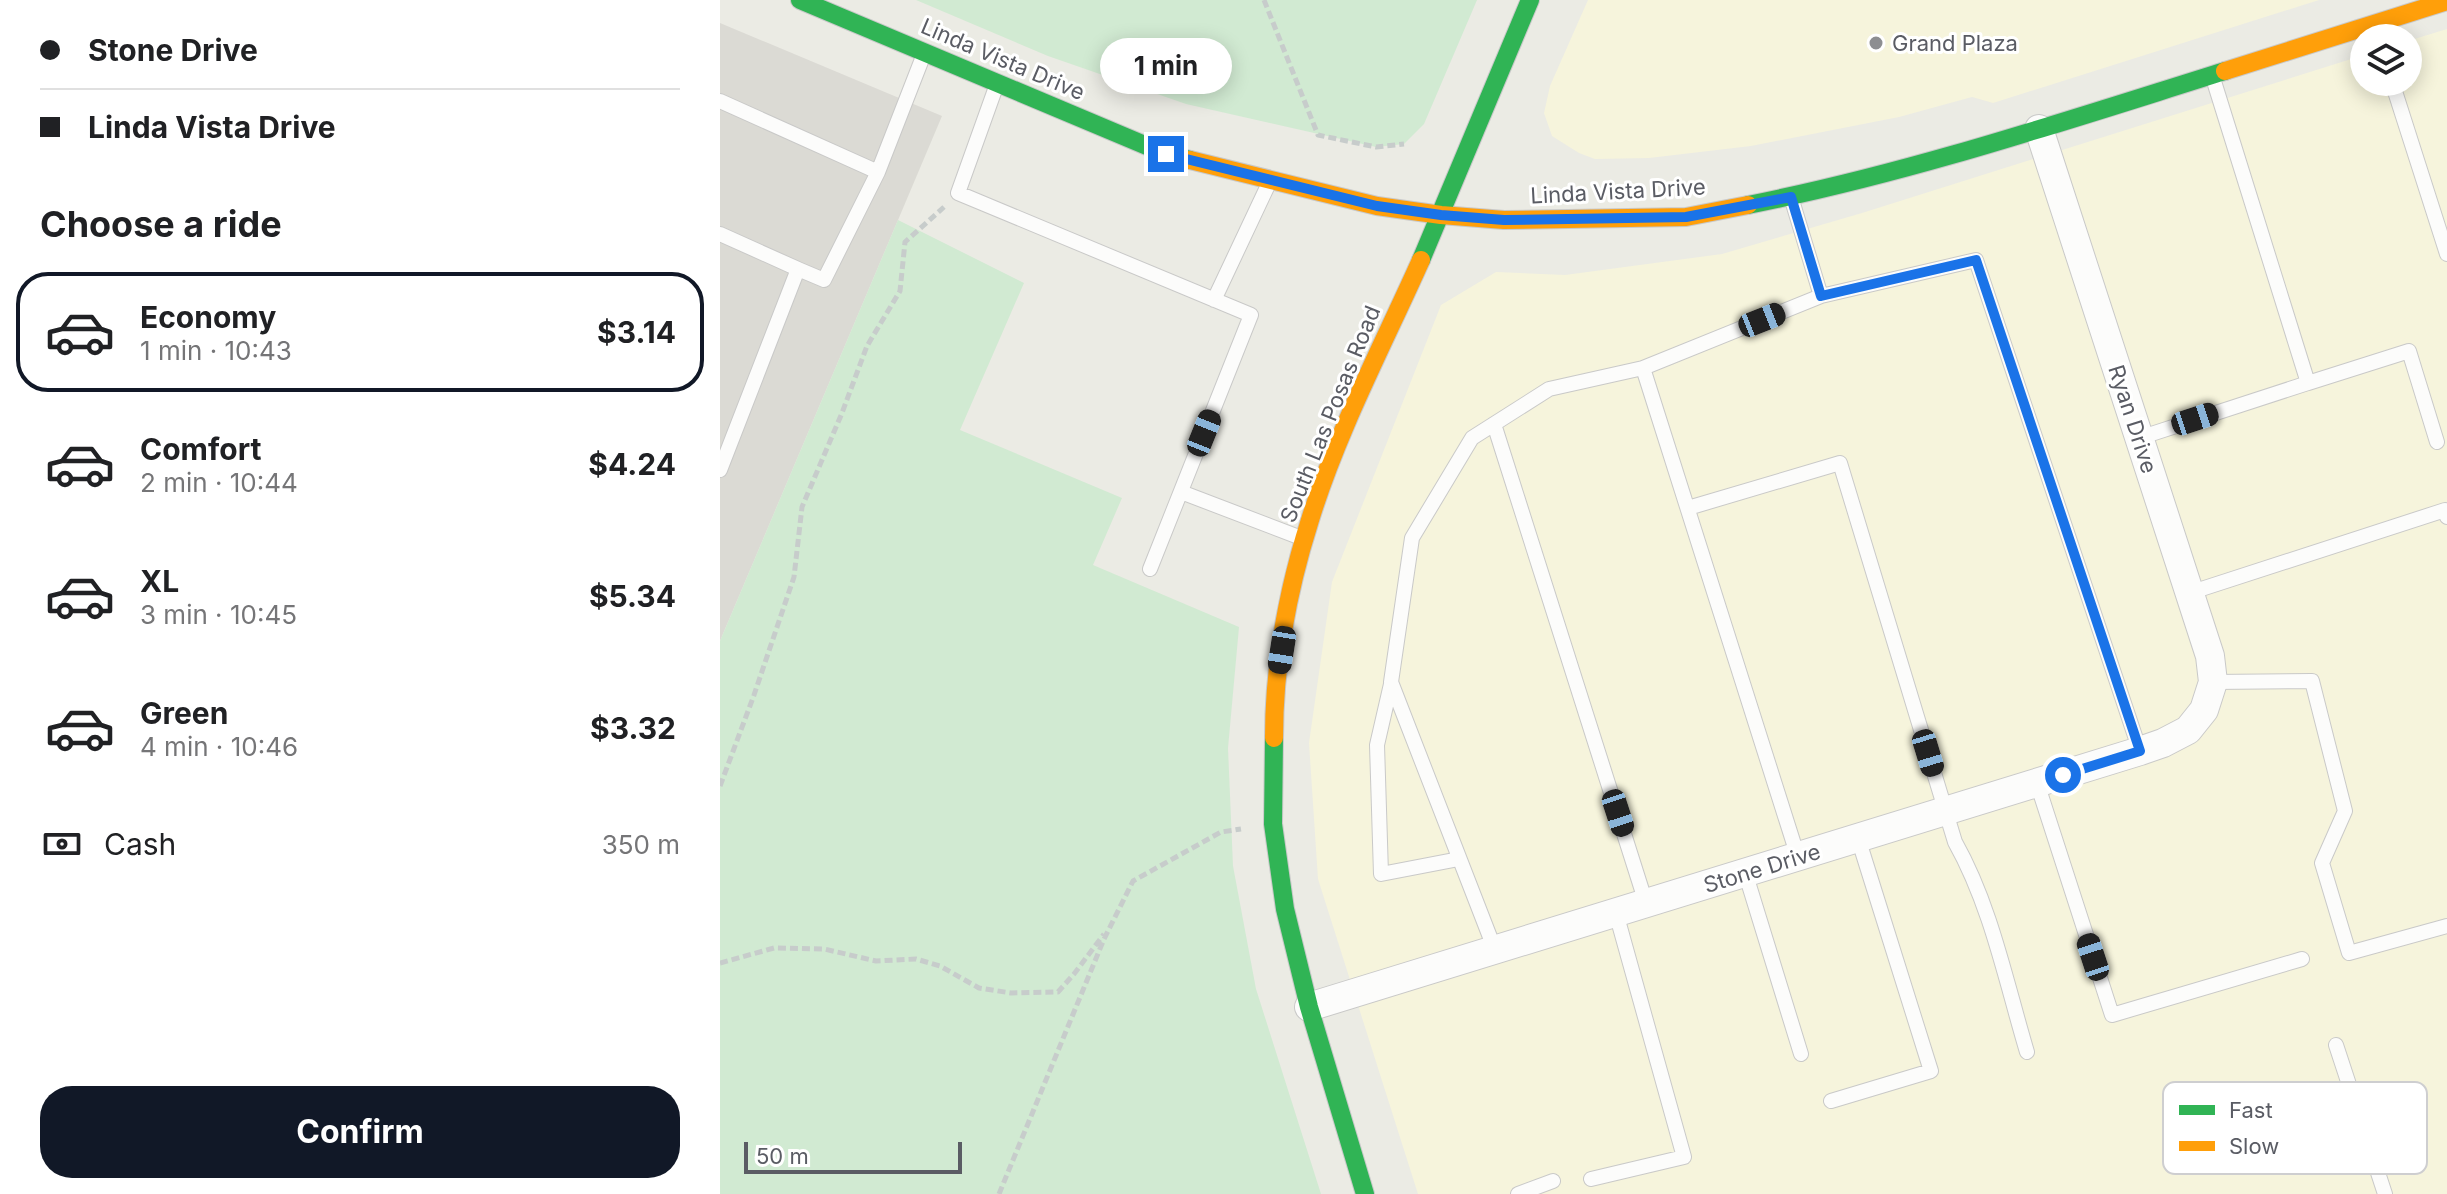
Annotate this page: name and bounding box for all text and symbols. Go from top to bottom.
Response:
street label: Linda Vista Drive [917,13,1089,105]
map controls [2350,24,2422,96]
button: layers [2350,24,2422,96]
place label: Grand Plaza [1892,30,2018,56]
text: Stone Drive [88,32,258,68]
marker: Grand Plaza [1867,34,1885,52]
callout: 1 min [1100,38,1232,94]
text: 1 min [1134,50,1198,81]
text: Linda Vista Drive [88,109,336,145]
route end [1148,136,1184,172]
street label: Linda Vista Drive [1530,173,1706,209]
text: Choose a ride [40,202,282,246]
icon: car [44,296,116,368]
text: Economy [140,299,276,335]
car [1735,300,1789,340]
street label: South Las Posas Road [1275,302,1385,526]
text: $3.14 [597,314,676,350]
text: 1 min · 10:43 [140,335,292,366]
street label: Ryan Drive [2103,361,2163,477]
car [2168,400,2222,438]
car [1184,406,1224,460]
icon: car [44,428,116,500]
text: Comfort [140,431,261,467]
text: $4.24 [588,446,676,482]
text: 2 min · 10:44 [140,467,298,498]
icon: car [44,560,116,632]
text: XL [140,563,179,599]
text: $5.34 [589,578,676,614]
text: 3 min · 10:45 [140,599,297,630]
car [1266,624,1298,676]
icon: car [44,692,116,764]
text: Green [140,695,228,731]
text: $3.32 [590,710,676,746]
car [1910,727,1946,779]
text: 4 min · 10:46 [140,731,298,762]
route start [2045,757,2081,793]
car [1599,786,1637,840]
icon: cash [40,822,84,866]
text: Cash [104,826,176,862]
text: 350 m [602,829,680,860]
street label: Stone Drive [1700,838,1824,898]
car [2074,930,2112,984]
legend [2163,1082,2427,1174]
button: Confirm [40,1086,680,1178]
text: Fast [2229,1097,2273,1123]
text: Slow [2229,1133,2279,1159]
scale bar [744,1138,962,1174]
text: 50 m [756,1143,809,1169]

